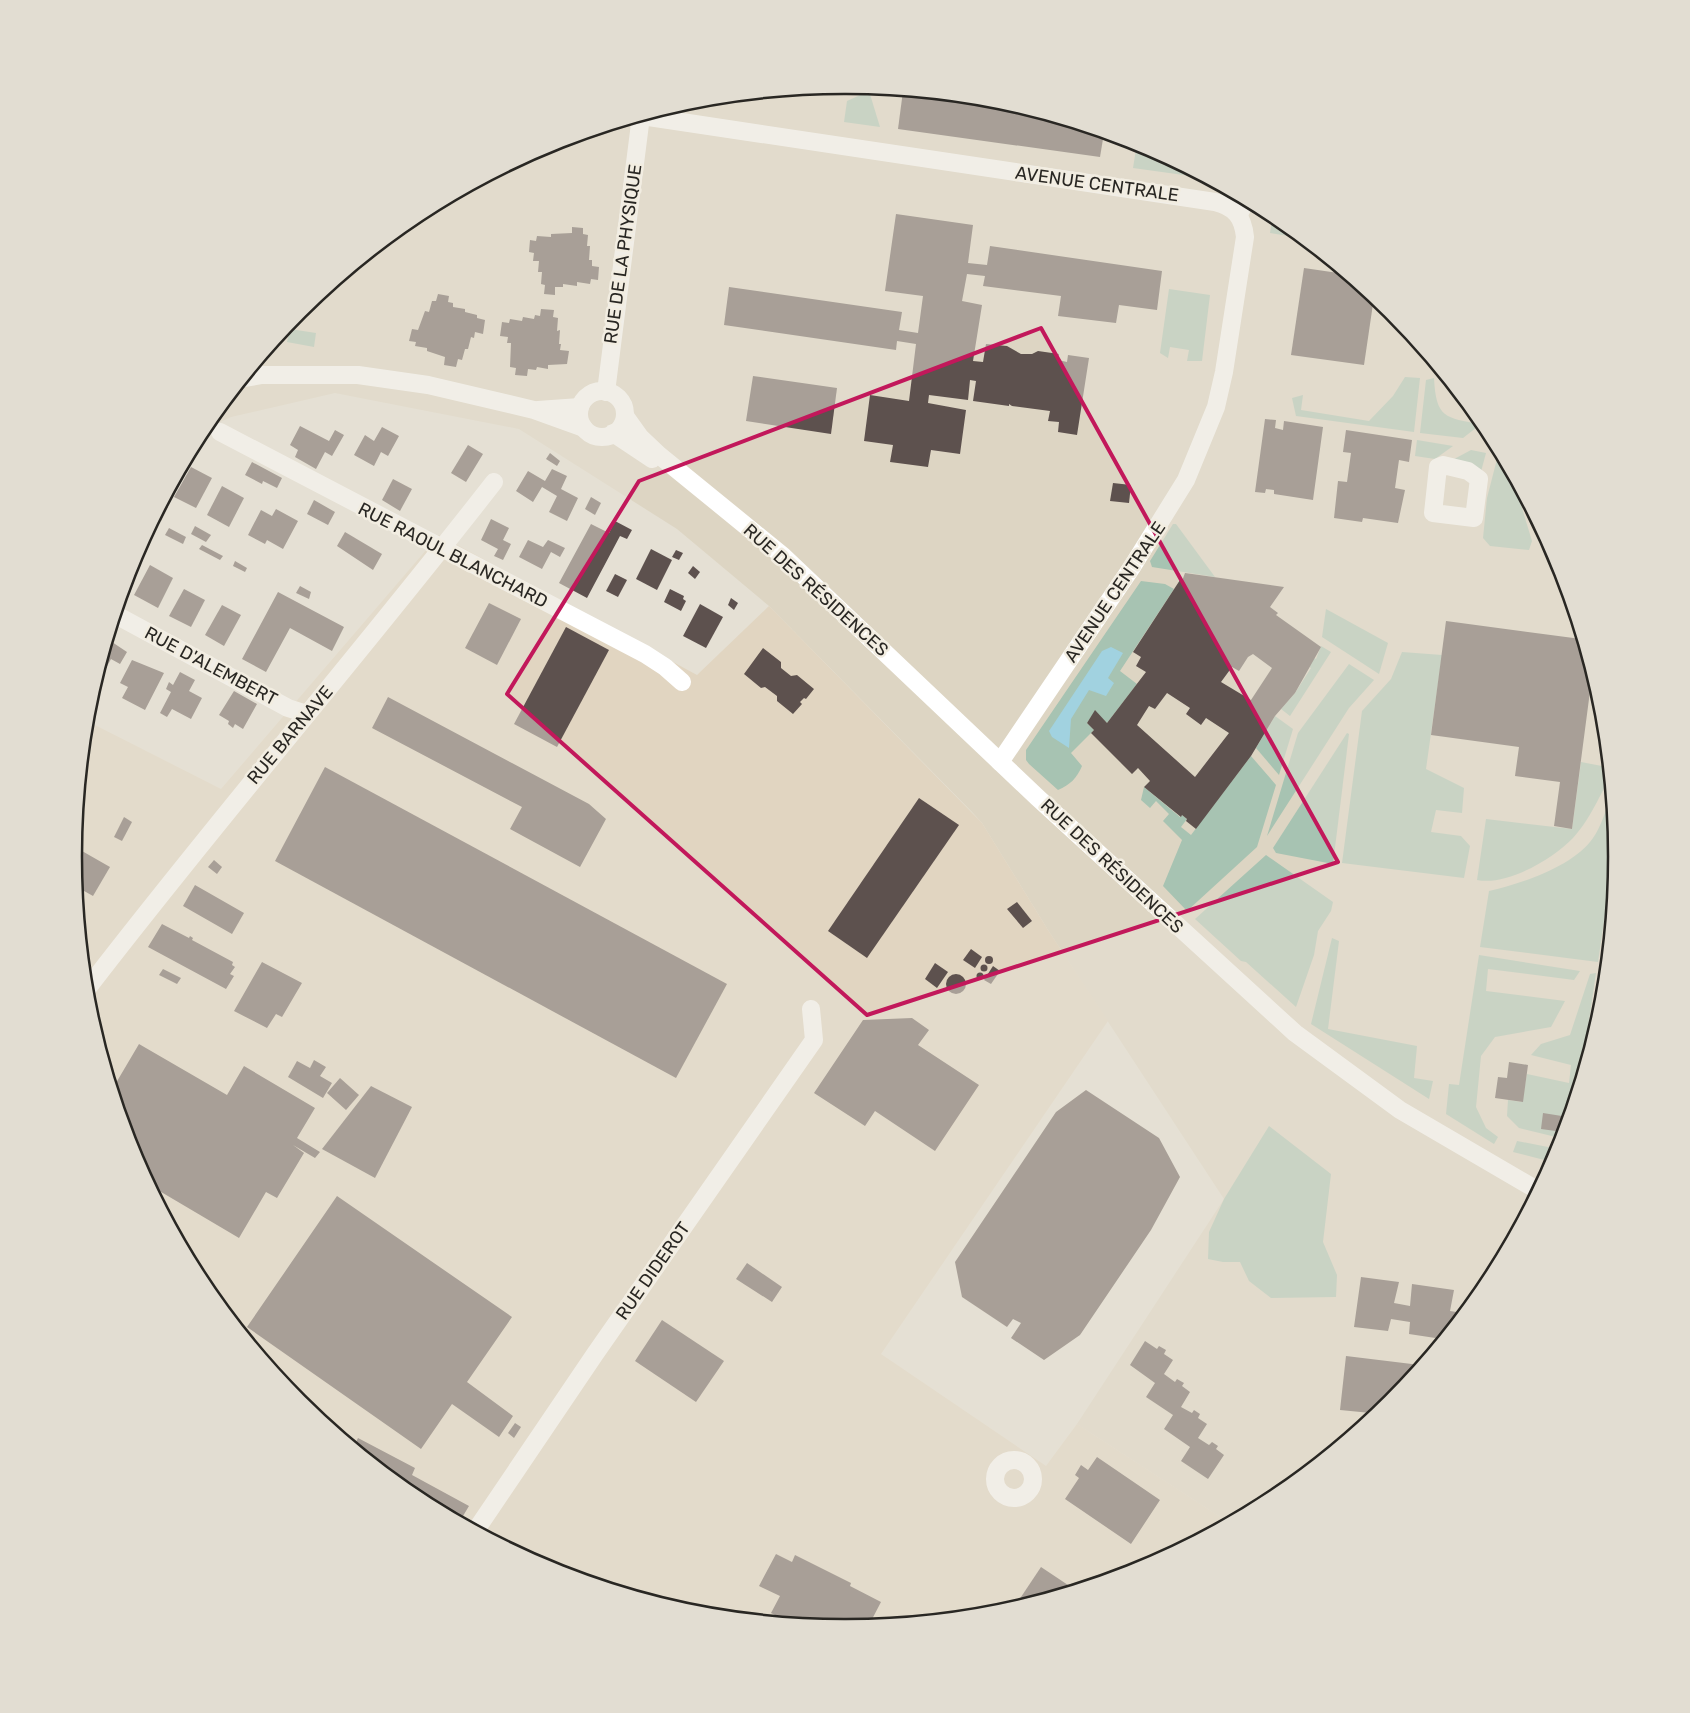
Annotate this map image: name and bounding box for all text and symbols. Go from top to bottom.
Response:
street label: AVENUE CENTRALE [1014,162,1180,206]
street label: RUE DE LA PHYSIQUE [600,163,646,345]
street label: RUE RAOUL BLANCHARD [354,498,552,612]
street label: AVENUE CENTRALE [1060,517,1170,667]
street label: RUE DES RÉSIDENCES [739,519,893,661]
street label: RUE D'ALEMBERT [141,622,281,710]
street label: RUE BARNAVE [242,681,338,789]
street label: RUE DES RÉSIDENCES [1036,794,1188,938]
street label: RUE DIDEROT [611,1218,695,1324]

